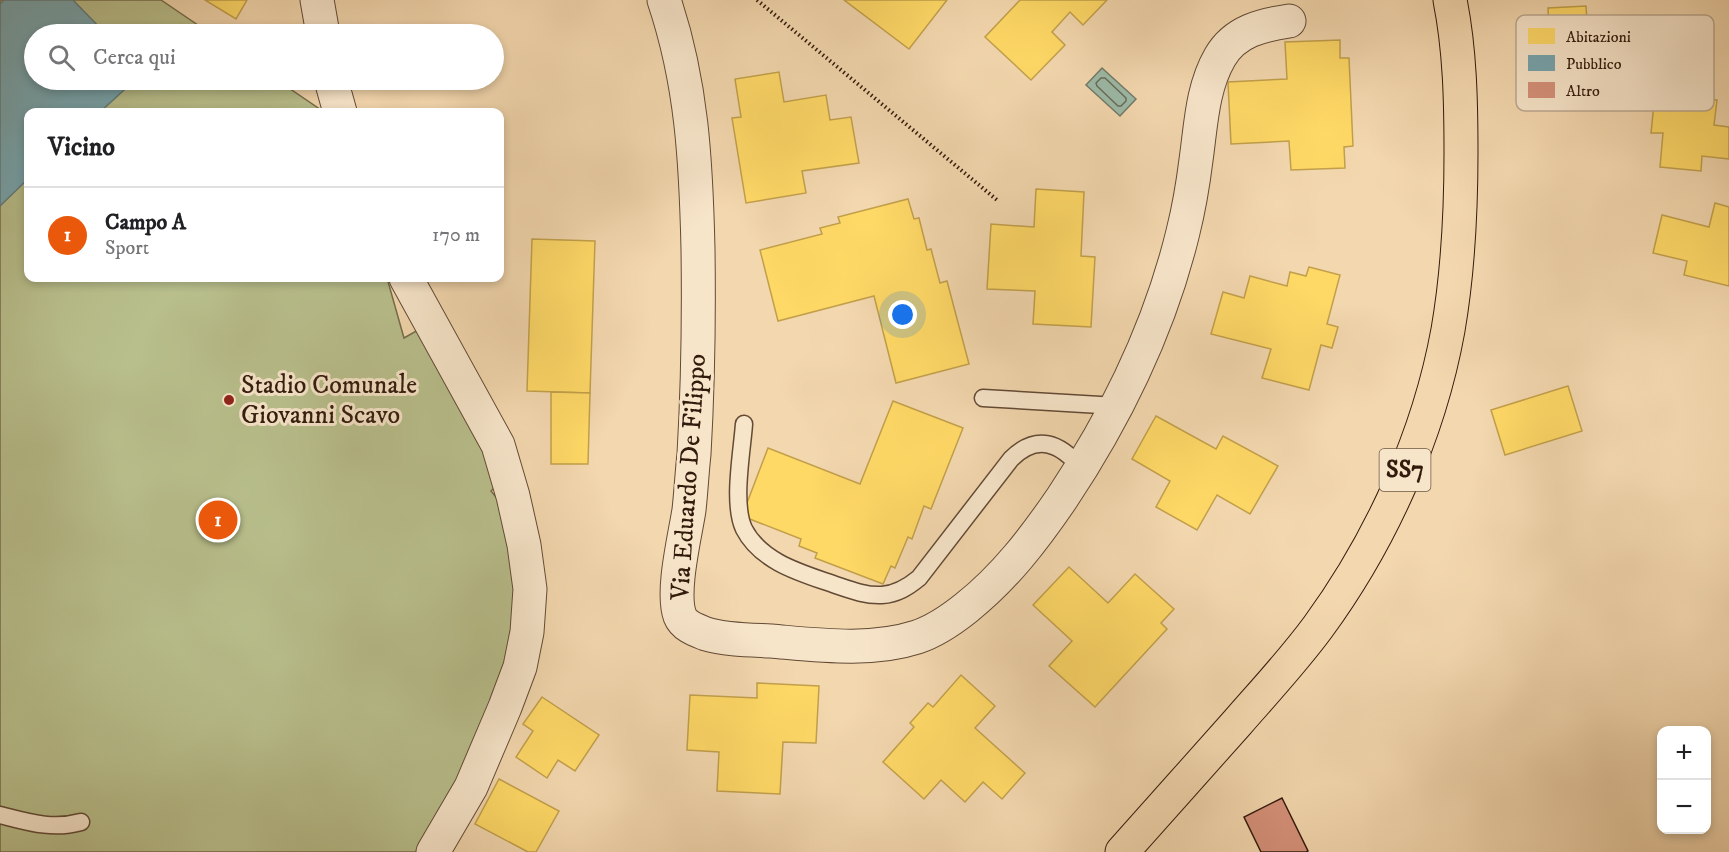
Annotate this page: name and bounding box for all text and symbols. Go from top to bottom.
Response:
legend [1516,15,1714,111]
search box [24,24,504,90]
text: Abitazioni [1566,27,1631,47]
icon: search [45,41,78,74]
text: Cerca qui [93,44,176,71]
text: Pubblico [1566,54,1622,74]
text: Altro [1566,81,1600,101]
text: Vicino [48,131,115,164]
text: Campo A [105,209,186,236]
text: 1 [64,223,71,248]
text: 170 m [432,223,480,248]
text: Sport [105,236,149,261]
your location [888,300,917,329]
street label: Via Eduardo De Filippo [664,353,714,602]
place label: Stadio Comunale Giovanni Scavo [241,369,417,432]
marker: Stadio Comunale Giovanni Scavo [222,393,236,407]
road number: SS7 [1380,449,1430,491]
pin: 1 [198,498,238,542]
map controls [1657,726,1711,834]
button: + [1657,726,1711,780]
button: − [1657,780,1711,834]

